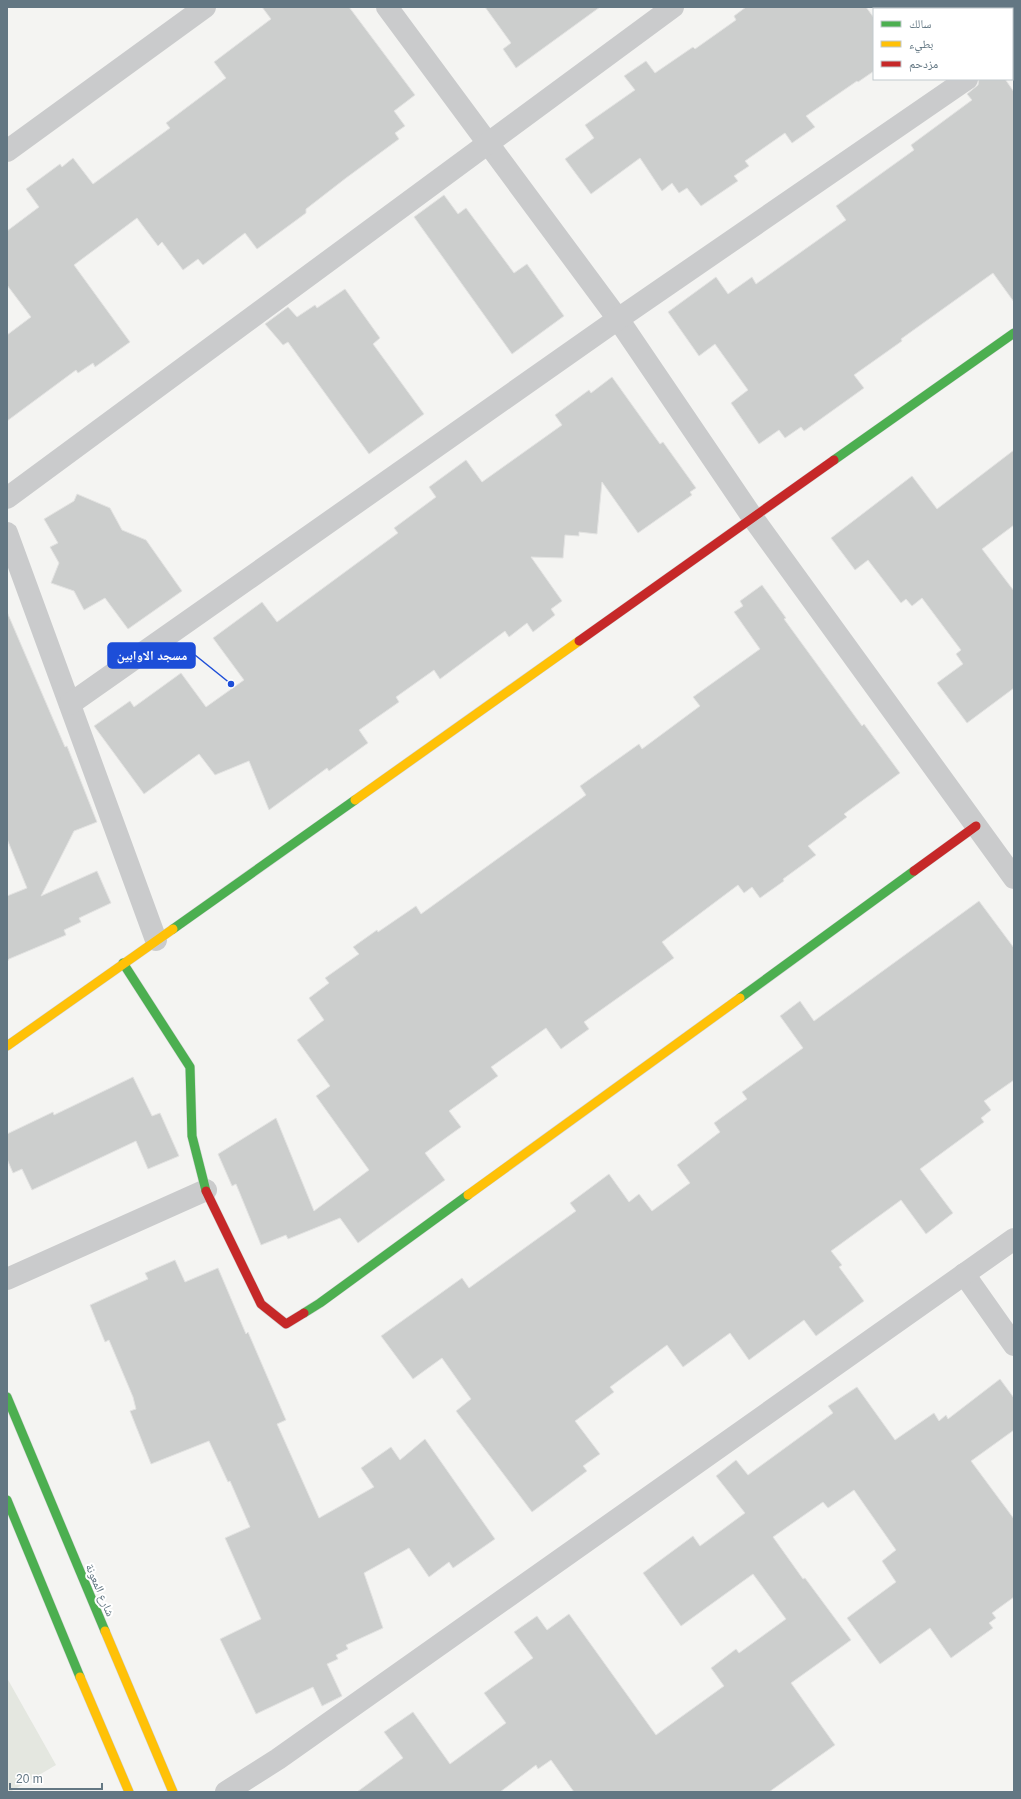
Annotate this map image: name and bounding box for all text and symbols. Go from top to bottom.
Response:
legend [873,8,1013,80]
text: سالك [909,17,931,31]
text: بطيء [909,37,933,54]
text: مزدحم [909,57,938,72]
callout: مسجد الاوابين [108,643,195,668]
text: مسجد الاوابين [117,648,187,664]
street label: شارع المعونة [82,1562,117,1619]
scale bar [10,1765,102,1791]
text: 20 m [16,1772,43,1786]

